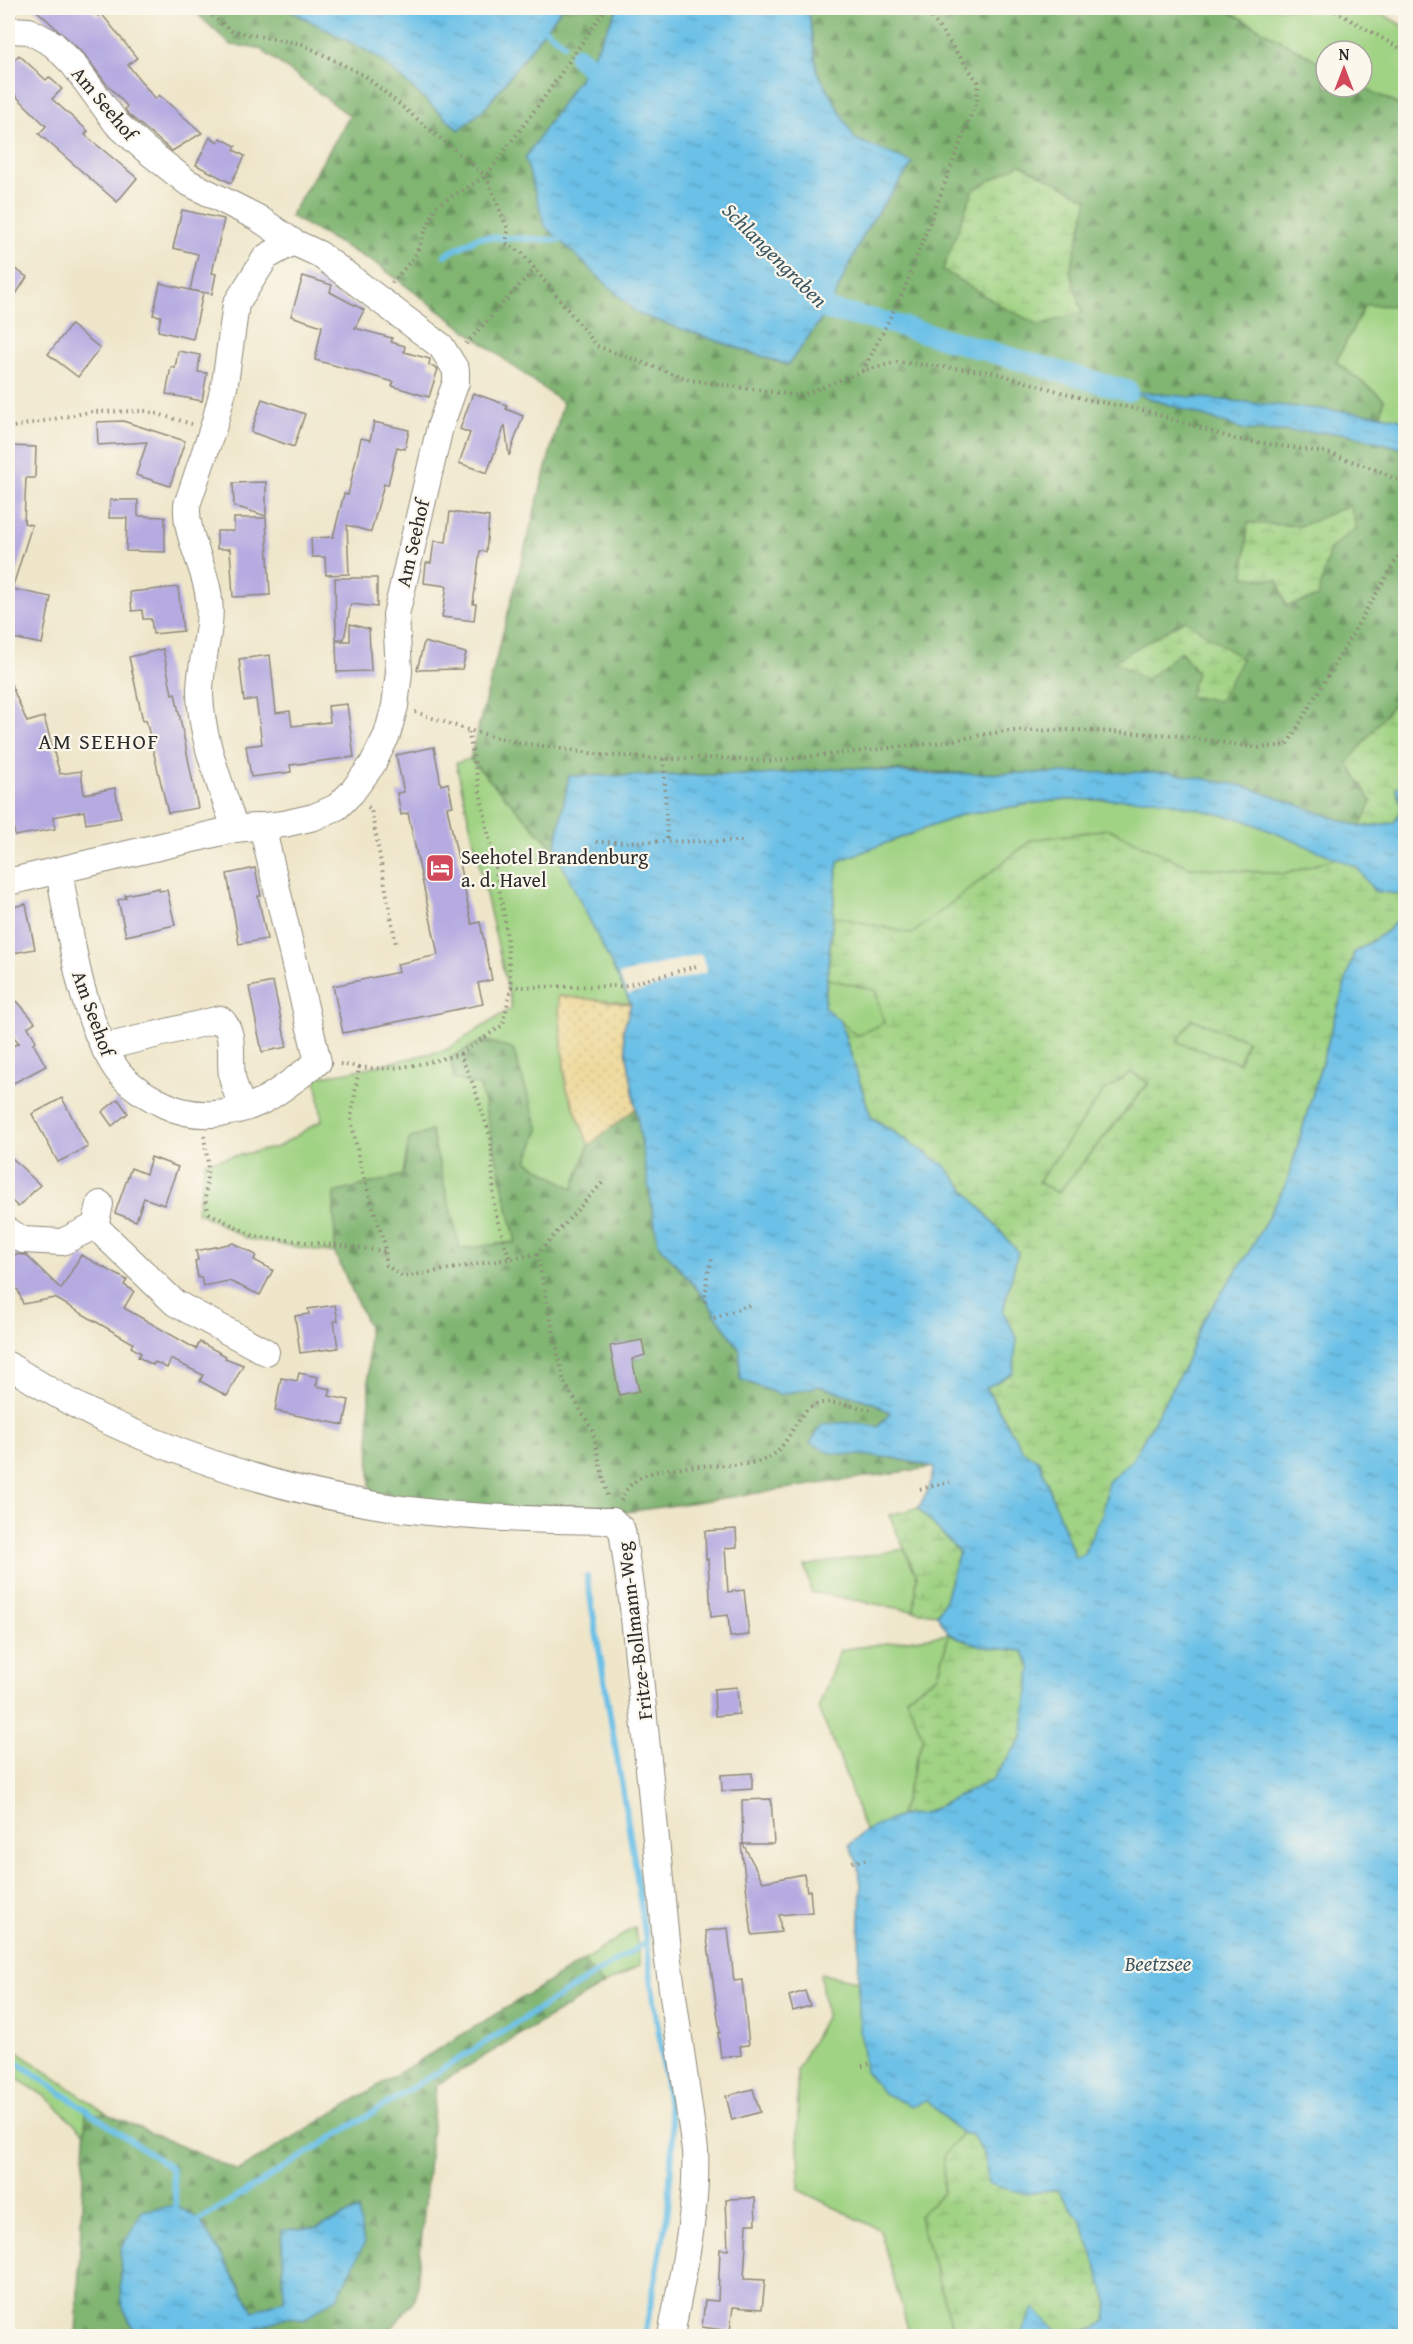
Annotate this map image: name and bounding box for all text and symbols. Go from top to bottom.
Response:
north arrow [1314,39,1374,99]
text: N [1339,42,1350,66]
street label: Am Seehof [65,59,146,148]
water label: Schlangengraben [715,195,835,315]
street label: Am Seehof [388,494,437,590]
district label: AM SEEHOF [38,725,160,757]
place label: Seehotel Brandenburg a. d. Havel [461,842,648,894]
hotel icon: Seehotel Brandenburg a. d. Havel [424,852,456,884]
street label: Am Seehof [65,966,124,1062]
street label: Fritze-Bollmann-Weg [609,1540,659,1722]
water label: Beetzsee [1124,1948,1191,1979]

